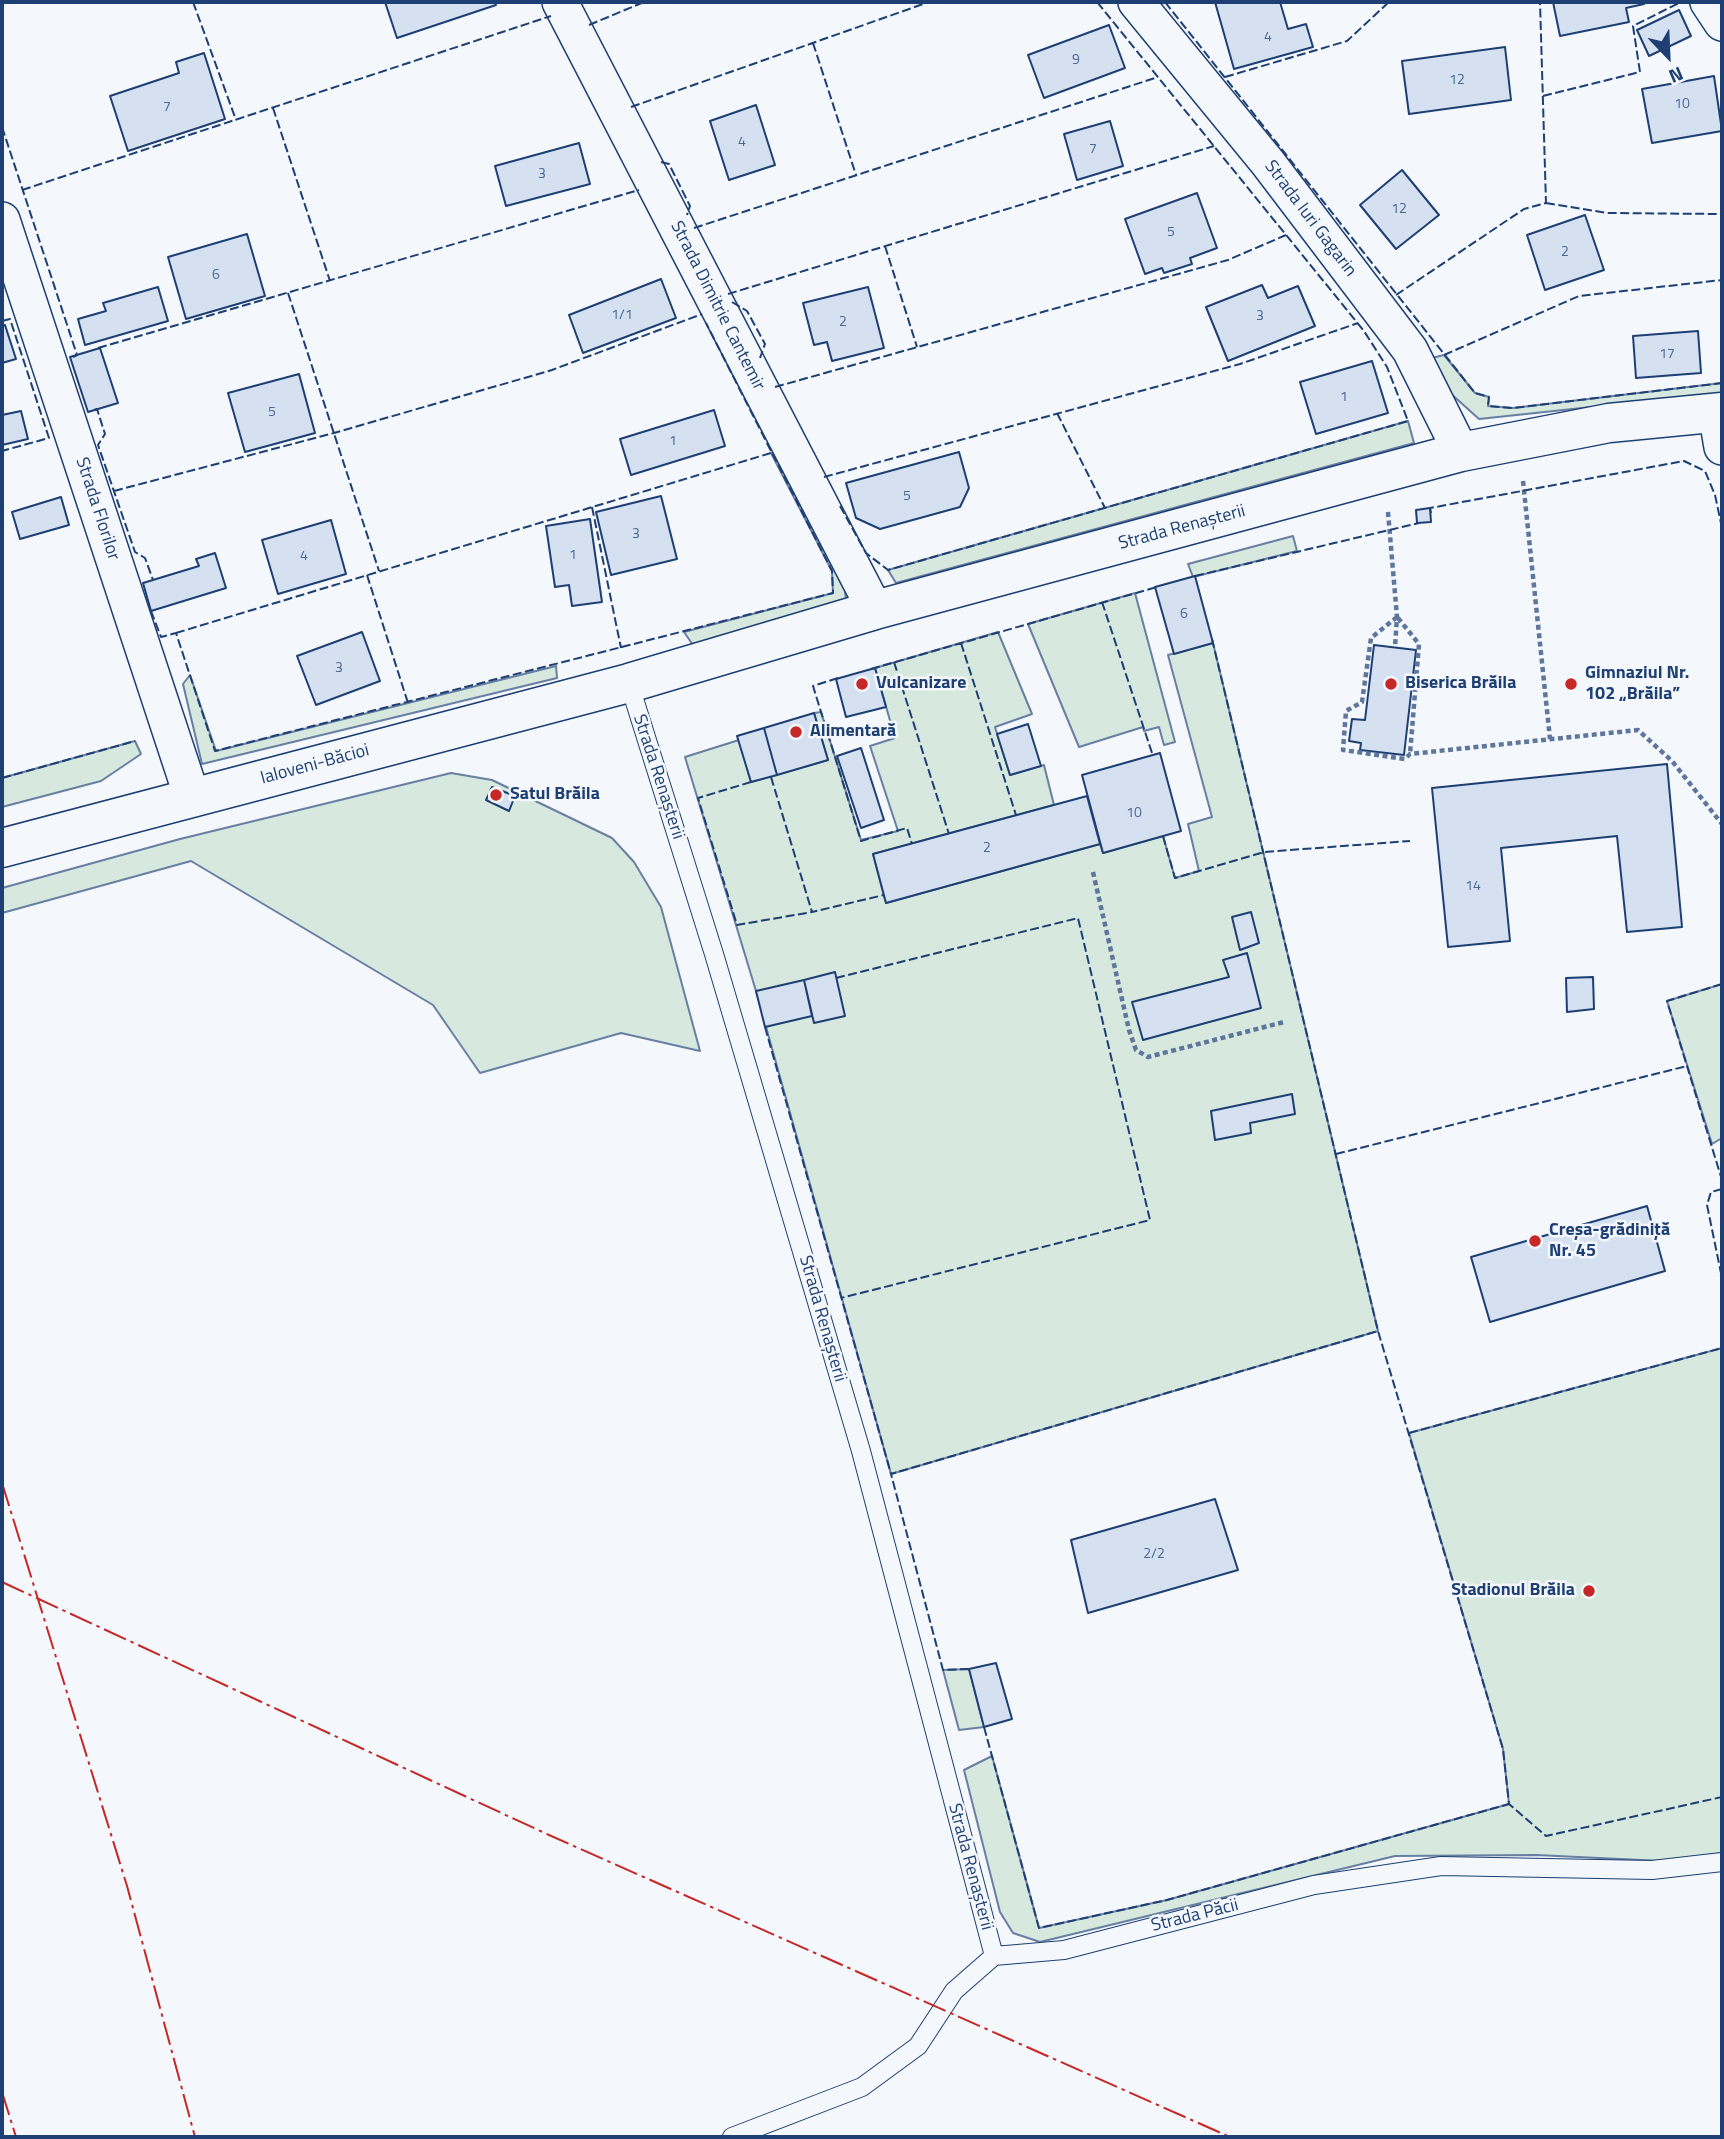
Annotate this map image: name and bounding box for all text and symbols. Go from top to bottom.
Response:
north arrow [1633,21,1703,91]
house number: 4 [1264,30,1272,46]
house number: 9 [1072,53,1080,69]
text: N [1665,60,1688,92]
house number: 12 [1449,73,1465,89]
house number: 10 [1674,97,1690,113]
house number: 7 [163,100,171,116]
house number: 4 [738,135,746,151]
house number: 7 [1089,142,1097,158]
street label: Strada Iuri Gagarin [1259,157,1361,281]
house number: 3 [538,167,546,183]
house number: 12 [1391,202,1407,218]
street label: Strada Dimitrie Cantemir [665,218,769,394]
house number: 5 [1167,225,1175,241]
house number: 2 [1561,245,1569,261]
house number: 6 [212,268,220,284]
house number: 1/1 [611,308,633,324]
house number: 3 [1256,309,1264,325]
house number: 2 [839,315,847,331]
house number: 17 [1659,347,1675,363]
house number: 1 [1340,390,1348,406]
house number: 5 [268,405,276,421]
house number: 1 [669,434,677,450]
street label: Strada Florilor [70,455,124,563]
house number: 5 [903,489,911,505]
street label: Strada Renașterii [1116,501,1248,555]
house number: 3 [632,527,640,543]
house number: 1 [569,548,577,564]
house number: 4 [300,549,308,565]
house number: 6 [1180,607,1188,623]
house number: 3 [335,661,343,677]
place label: Gimnaziul Nr. 102 „Brăila” [1585,663,1689,706]
place label: Vulcanizare [876,673,966,695]
place label: Biserica Brăila [1405,673,1516,695]
marker: Vulcanizare [854,676,870,692]
marker: Biserica Brăila [1383,676,1399,692]
marker: Gimnaziul Nr. 102 „Brăila” [1563,676,1579,692]
street label: Strada Renașterii [628,712,688,842]
place label: Alimentară [810,721,896,743]
marker: Alimentară [788,724,804,740]
street label: Ialoveni-Băcioi [258,740,372,790]
place label: Satul Brăila [510,784,600,806]
marker: Satul Brăila [488,787,504,803]
house number: 10 [1126,806,1142,822]
house number: 2 [983,841,991,857]
house number: 14 [1465,879,1481,895]
place label: Creșa-grădiniță Nr. 45 [1549,1220,1670,1262]
marker: Creșa-grădiniță Nr. 45 [1527,1233,1543,1249]
street label: Strada Renașterii [794,1253,850,1385]
house number: 2/2 [1143,1547,1165,1563]
place label: Stadionul Brăila [1451,1580,1575,1602]
marker: Stadionul Brăila [1581,1583,1597,1599]
street label: Strada Renașterii [943,1801,997,1933]
street label: Strada Păcii [1149,1895,1241,1937]

